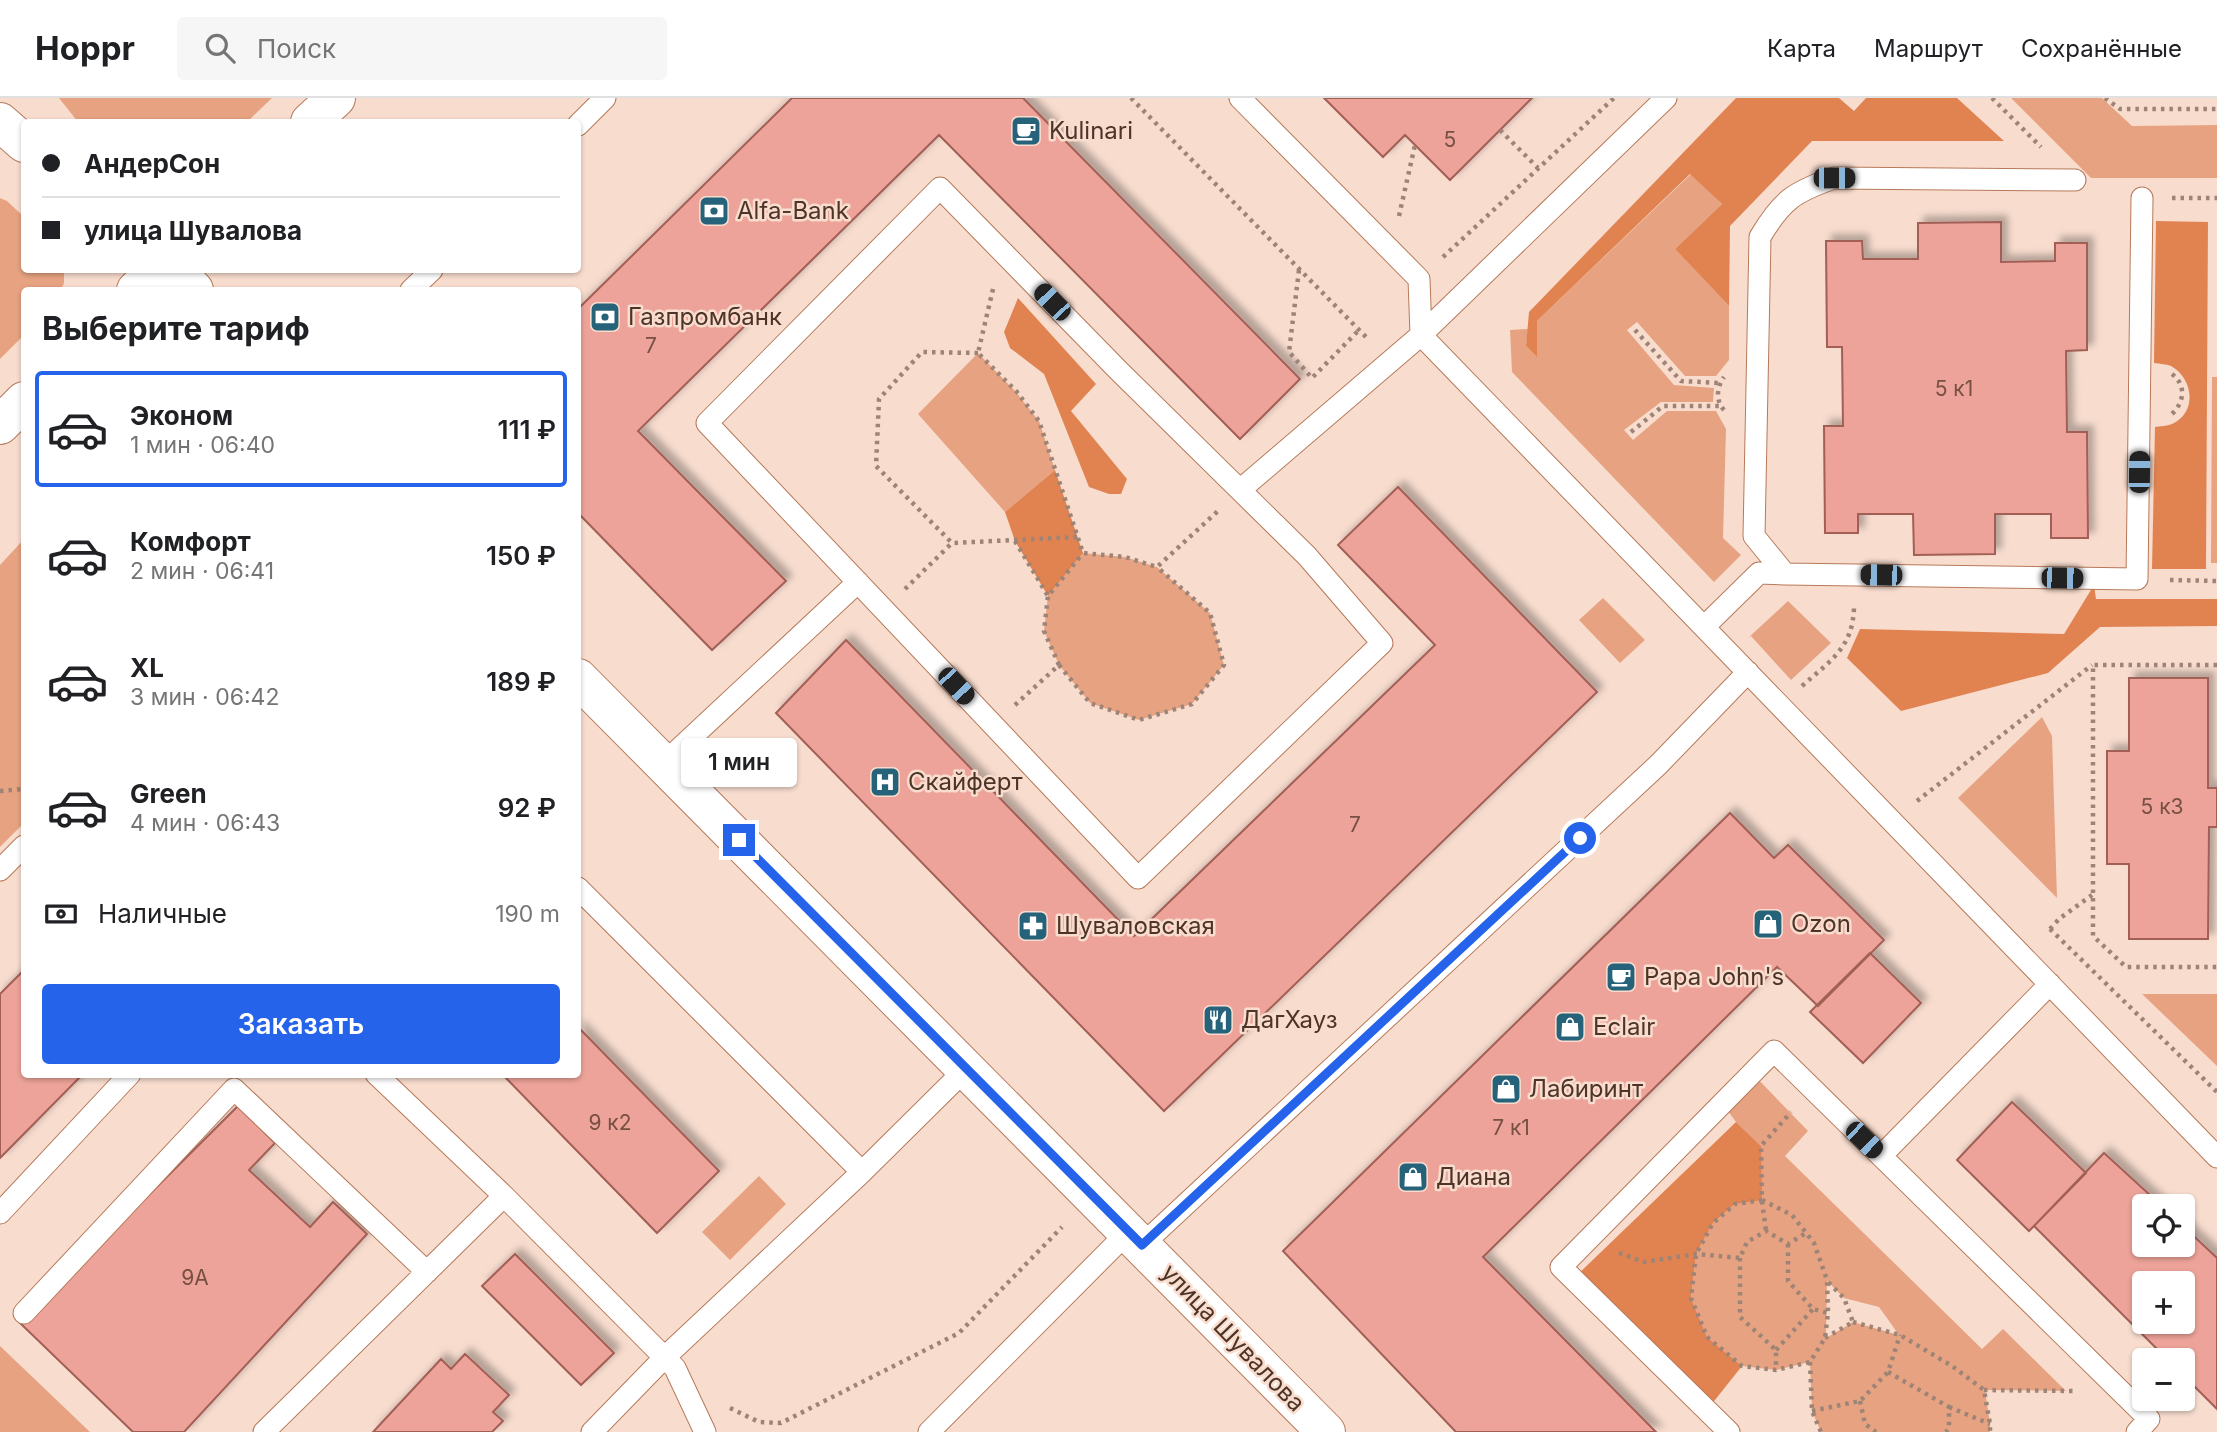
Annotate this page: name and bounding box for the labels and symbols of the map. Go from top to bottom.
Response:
cafe icon: Kulinari [1009,114,1043,148]
place label: Kulinari [1049,116,1133,145]
house number: 5 [1444,127,1456,152]
car [1814,168,1856,189]
bank icon: Alfa-Bank [697,194,731,228]
place label: Alfa-Bank [737,196,849,225]
car [1030,280,1075,324]
bank icon: Газпромбанк [588,300,622,334]
place label: Газпромбанк [628,302,782,331]
house number: 7 [645,333,657,358]
house number: 5 к1 [1935,376,1973,401]
car [2129,451,2150,493]
car [1860,564,1903,586]
car [2041,567,2084,589]
car [934,663,979,709]
callout: 1 мин [681,738,797,788]
hospital icon: Скайферт [868,765,902,799]
place label: Скайферт [908,767,1023,796]
house number: 5 к3 [2140,794,2184,819]
house number: 7 [1349,812,1361,837]
route start [1564,822,1596,854]
route end [723,824,755,856]
shop icon: Ozon [1751,907,1785,941]
pharmacy icon: Шуваловская [1016,909,1050,943]
place label: Ozon [1791,909,1851,938]
place label: Шуваловская [1056,911,1215,940]
cafe icon: Papa John's [1604,960,1638,994]
place label: Papa John's [1644,962,1784,991]
restaurant icon: ДагХауз [1201,1003,1235,1037]
place label: ДагХауз [1241,1005,1338,1034]
shop icon: Eclair [1553,1010,1587,1044]
place label: Eclair [1593,1012,1655,1041]
shop icon: Лабиринт [1489,1072,1523,1106]
place label: Лабиринт [1529,1074,1643,1103]
house number: 9 к2 [588,1110,632,1135]
house number: 7 к1 [1492,1115,1530,1140]
car [1842,1118,1887,1162]
shop icon: Диана [1396,1160,1430,1194]
place label: Диана [1436,1162,1511,1191]
street label: улица Шувалова [1156,1258,1311,1417]
house number: 9А [181,1265,209,1290]

